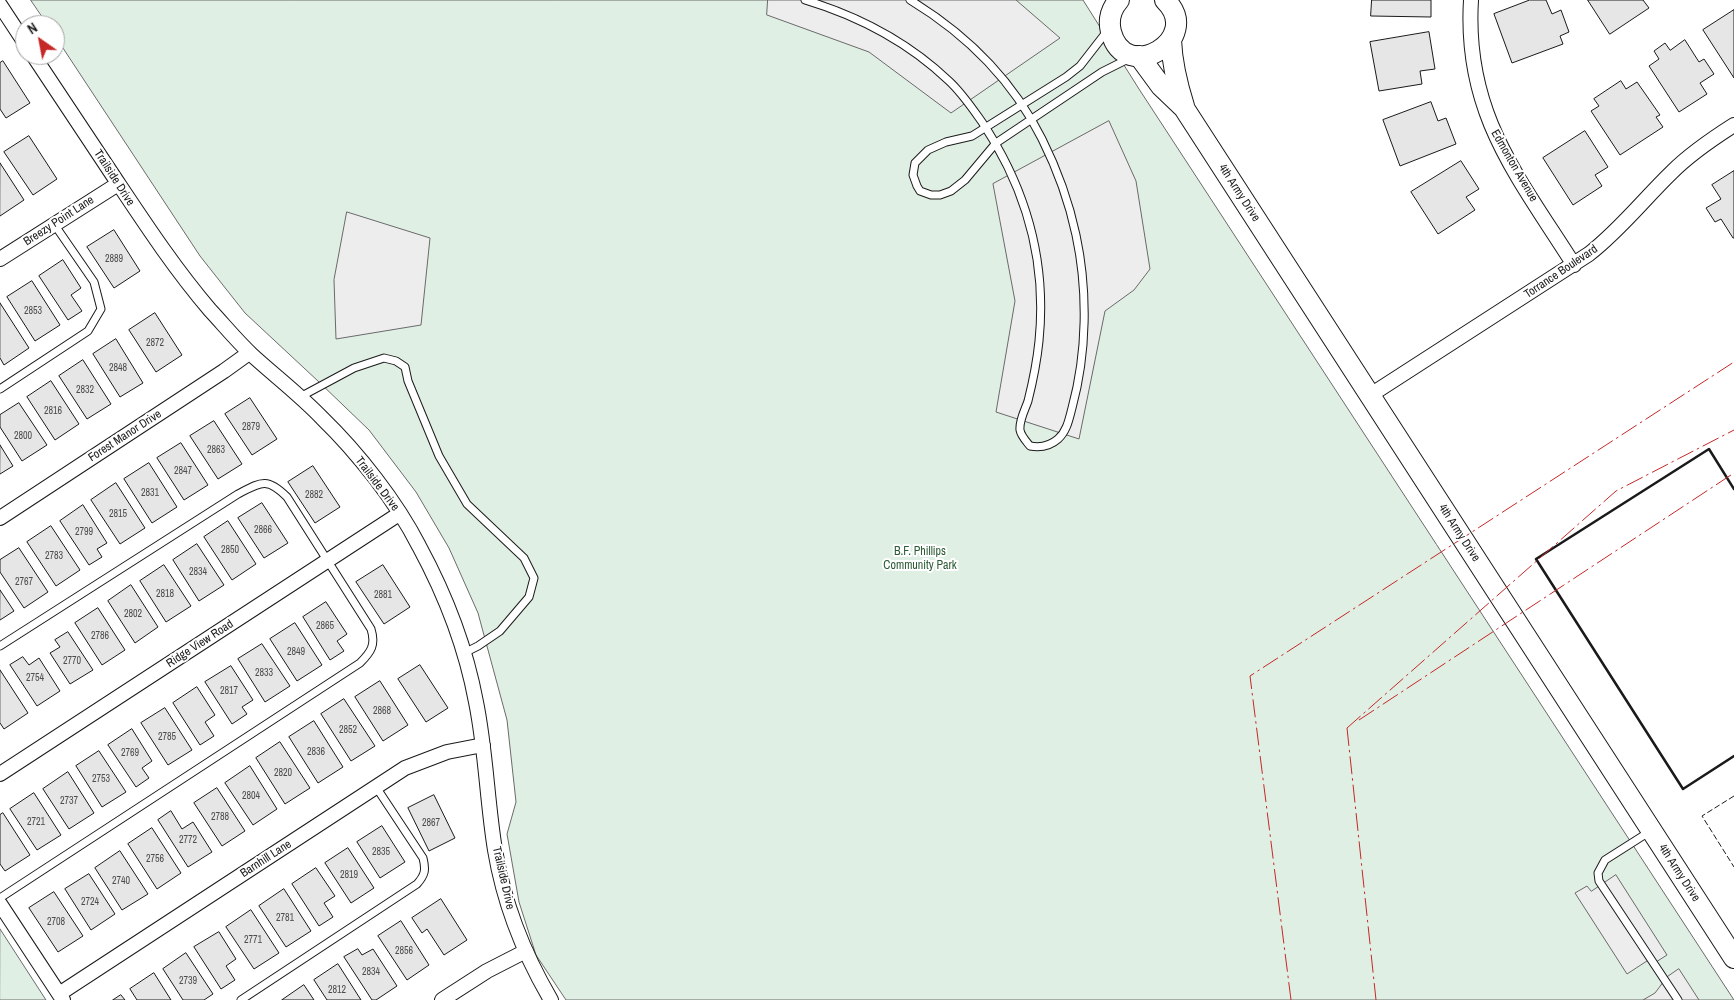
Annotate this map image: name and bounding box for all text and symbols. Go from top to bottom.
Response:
north arrow [15,15,65,65]
text: N [24,18,41,38]
street label: Edmonton Avenue [1488,127,1540,205]
street label: Trailside Drive [90,147,138,209]
street label: 4th Army Drive [1215,162,1263,224]
street label: Breezy Point Lane [21,193,97,249]
street label: Torrance Boulevard [1522,242,1600,302]
house number: 2889 [105,253,123,265]
house number: 2853 [24,305,42,317]
house number: 2872 [146,337,164,349]
house number: 2848 [109,362,127,374]
house number: 2832 [76,384,94,396]
house number: 2816 [44,405,62,417]
street label: Forest Manor Drive [86,407,164,465]
house number: 2879 [242,421,260,433]
house number: 2800 [14,430,32,442]
house number: 2863 [207,444,225,456]
street label: Trailside Drive [352,454,402,514]
house number: 2847 [174,465,192,477]
house number: 2831 [141,487,159,499]
house number: 2882 [305,489,323,501]
street label: 4th Army Drive [1435,502,1483,564]
house number: 2815 [109,508,127,520]
house number: 2866 [254,524,272,536]
house number: 2799 [75,526,93,538]
house number: 2850 [221,544,239,556]
park label: B.F. Phillips Community Park [883,545,957,573]
house number: 2783 [45,550,63,562]
house number: 2834 [189,566,207,578]
house number: 2767 [15,576,33,588]
house number: 2818 [156,588,174,600]
house number: 2881 [374,589,392,601]
house number: 2802 [124,608,142,620]
street label: Ridge View Road [164,617,236,671]
house number: 2865 [316,620,334,632]
house number: 2786 [91,630,109,642]
house number: 2849 [287,646,305,658]
house number: 2770 [63,655,81,667]
house number: 2833 [255,667,273,679]
house number: 2754 [26,672,44,684]
house number: 2817 [220,685,238,697]
house number: 2868 [373,705,391,717]
house number: 2852 [339,724,357,736]
house number: 2785 [158,731,176,743]
house number: 2836 [307,746,325,758]
house number: 2769 [121,747,139,759]
house number: 2820 [274,767,292,779]
house number: 2753 [92,773,110,785]
house number: 2804 [242,790,260,802]
house number: 2737 [60,795,78,807]
house number: 2788 [211,811,229,823]
house number: 2721 [27,816,45,828]
house number: 2867 [422,817,440,829]
house number: 2772 [179,834,197,846]
street label: Barnhill Lane [238,837,294,881]
street label: 4th Army Drive [1655,842,1703,904]
street label: Trailside Drive [489,845,517,911]
house number: 2835 [372,846,390,858]
house number: 2756 [146,853,164,865]
house number: 2819 [340,869,358,881]
house number: 2740 [112,875,130,887]
house number: 2724 [81,896,99,908]
house number: 2781 [276,912,294,924]
house number: 2708 [47,916,65,928]
house number: 2771 [244,934,262,946]
house number: 2856 [395,945,413,957]
house number: 2834 [362,966,380,978]
house number: 2739 [179,975,197,987]
house number: 2812 [328,984,346,996]

